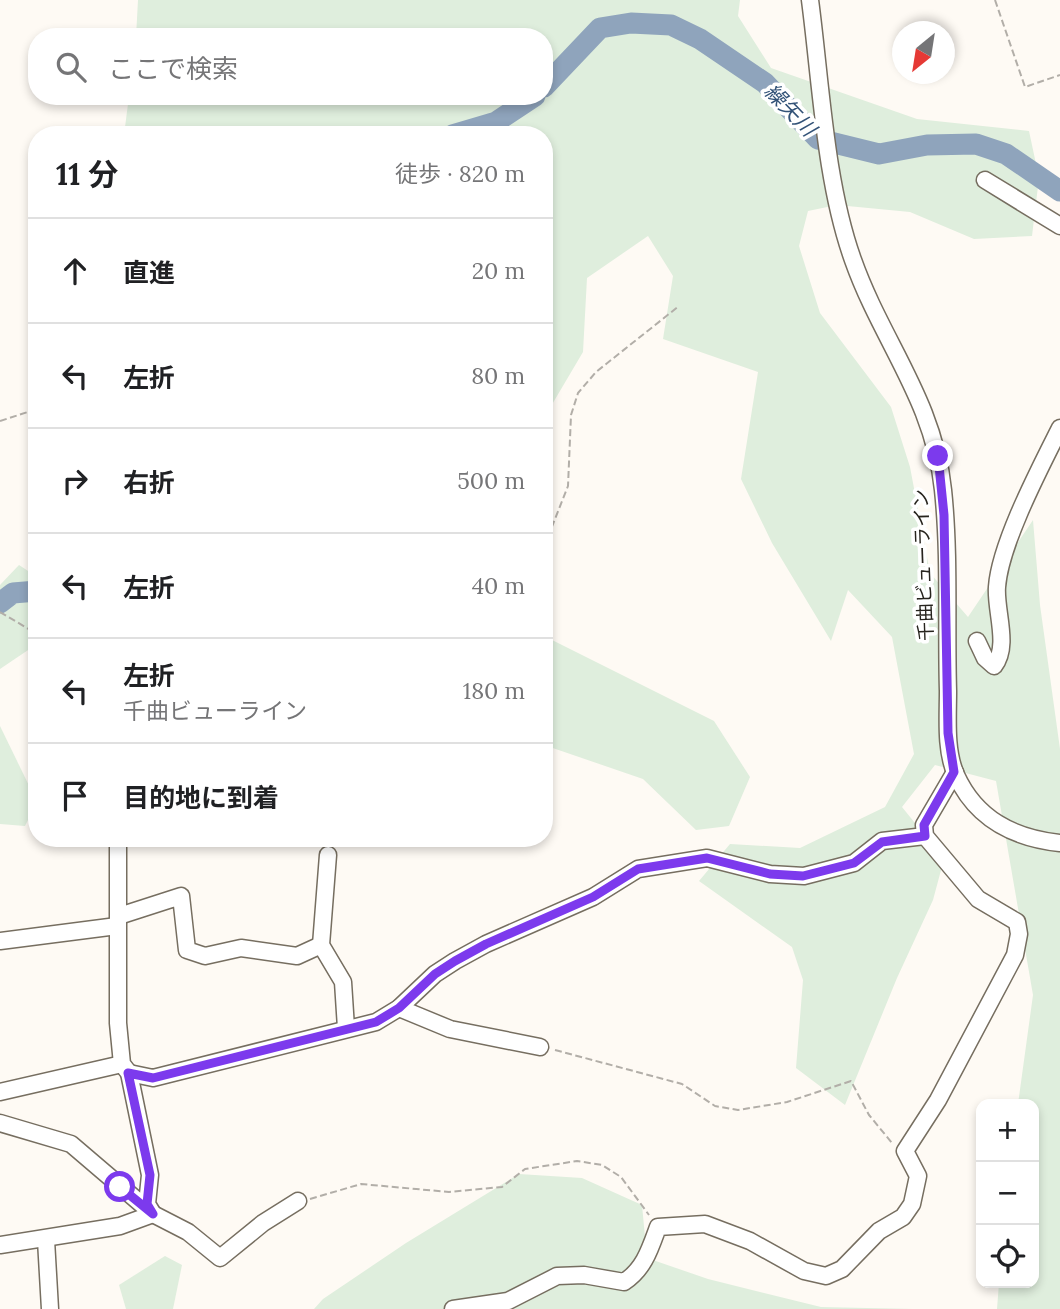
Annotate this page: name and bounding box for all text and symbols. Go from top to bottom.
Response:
north arrow [892,21,955,84]
search box [28,28,553,105]
icon: search [52,48,90,86]
text: ここで検索 [108,52,238,85]
water label: 繰矢川 [759,78,823,143]
text: 11 分 [56,155,118,193]
text: 徒歩 · 820 m [395,159,525,188]
icon: ahead [56,252,94,290]
text: 直進 [123,256,175,289]
text: 20 m [472,256,525,285]
icon: left [56,357,94,395]
text: 左折 [123,361,175,394]
text: 80 m [471,361,525,390]
route end [922,440,953,471]
icon: right [56,462,94,500]
text: 右折 [123,466,175,499]
text: 500 m [457,466,525,495]
street label: 千曲ビューライン [908,489,938,641]
icon: left [56,567,94,605]
text: 左折 [123,571,175,604]
text: 40 m [472,571,525,600]
text: 左折 [123,659,175,692]
icon: left [56,672,94,710]
text: 180 m [463,676,525,705]
text: 千曲ビューライン [123,696,307,725]
icon: arrive [56,777,94,815]
text: 目的地に到着 [123,781,279,814]
map controls [976,1099,1039,1288]
button: + [976,1099,1039,1162]
button: − [976,1162,1039,1225]
route start [104,1171,135,1202]
button: locate [976,1225,1039,1288]

